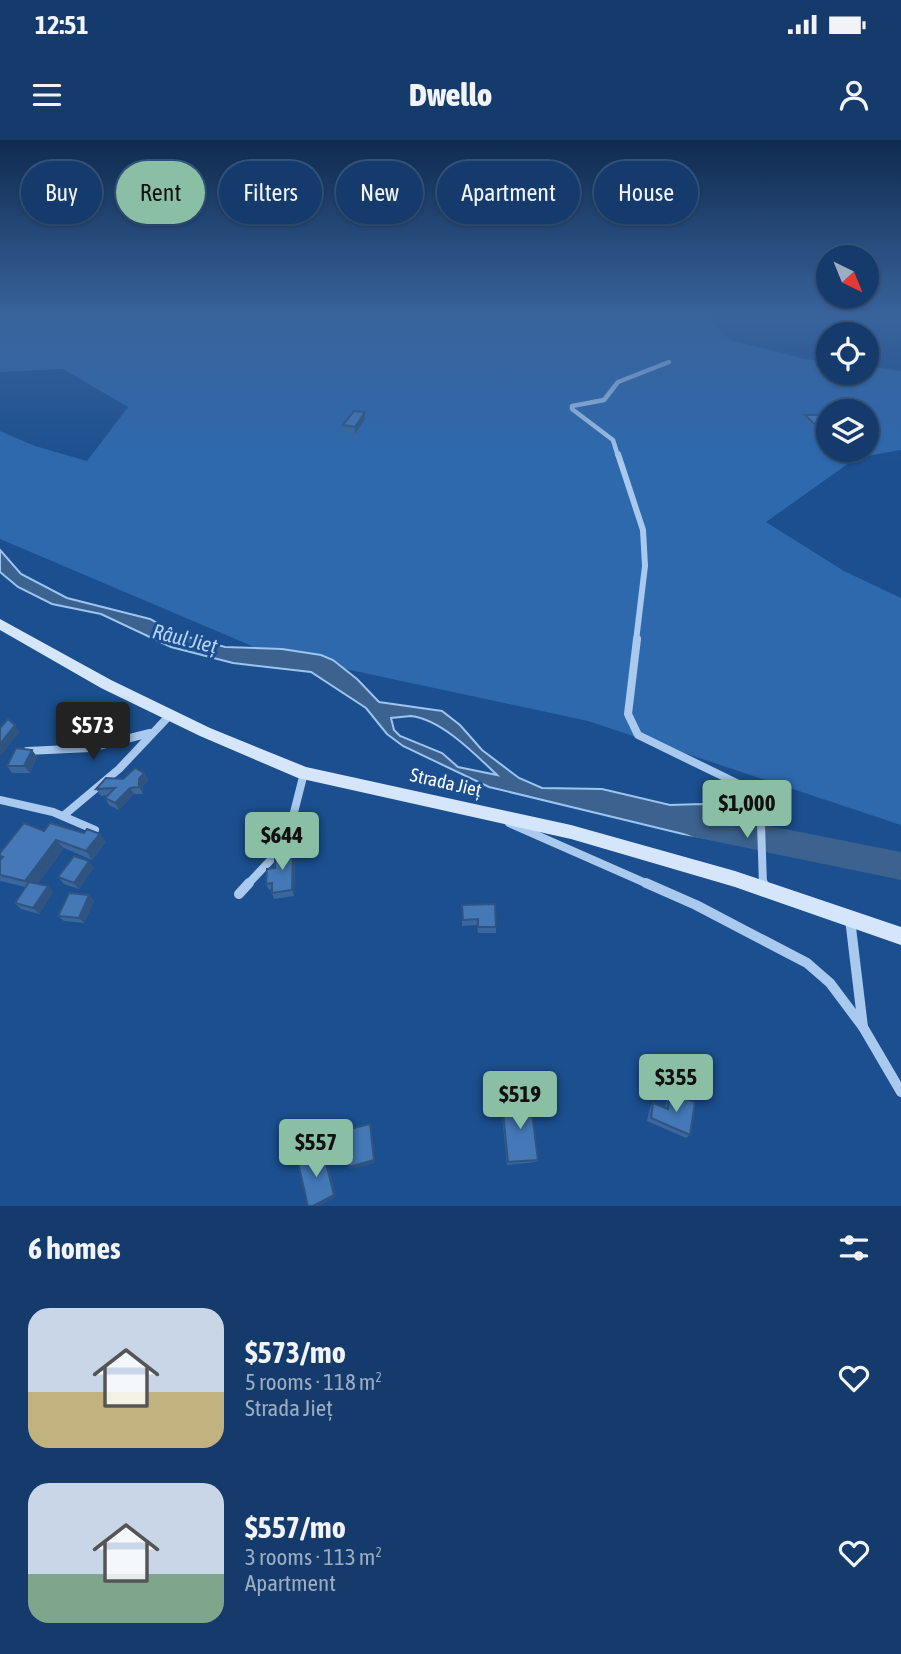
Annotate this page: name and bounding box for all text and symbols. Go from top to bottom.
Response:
text: 12:51 [35,10,89,40]
icon: menu [28,76,66,114]
text: Dwello [409,76,492,113]
icon: person [835,76,873,114]
chip: Buy [21,161,102,224]
chip: Rent [116,161,205,224]
chip: Filters [219,161,322,224]
chip: New [336,161,423,224]
chip: Apartment [437,161,580,224]
chip: House [594,161,698,224]
north arrow [816,245,878,308]
map controls [816,245,879,462]
button: locate [816,322,879,385]
button: layers [816,399,879,462]
water label: Râul Jieț [150,618,220,658]
pin: $573 [52,702,134,762]
text: $573 [72,712,114,738]
street label: Strada Jieț [408,763,484,801]
pin: $1,000 [690,780,804,840]
text: $1,000 [719,790,776,816]
pin: $644 [241,812,323,872]
text: $644 [261,822,303,848]
pin: $355 [635,1054,717,1114]
text: $355 [655,1064,697,1090]
pin: $519 [479,1072,561,1131]
text: $519 [499,1081,541,1107]
pin: $557 [275,1119,357,1179]
text: $557 [295,1129,337,1155]
icon: filters [835,1229,873,1267]
text: 6 homes [28,1231,121,1265]
text: $573/mo [245,1335,346,1369]
icon: home [84,1336,168,1420]
icon: heart [835,1359,873,1397]
text: 5 rooms · 118 m² [245,1369,382,1395]
text: Strada Jieț [245,1395,333,1421]
text: $557/mo [245,1510,346,1544]
icon: home [84,1511,168,1595]
icon: heart [835,1534,873,1572]
text: 3 rooms · 113 m² [245,1544,382,1570]
text: Apartment [245,1570,336,1596]

